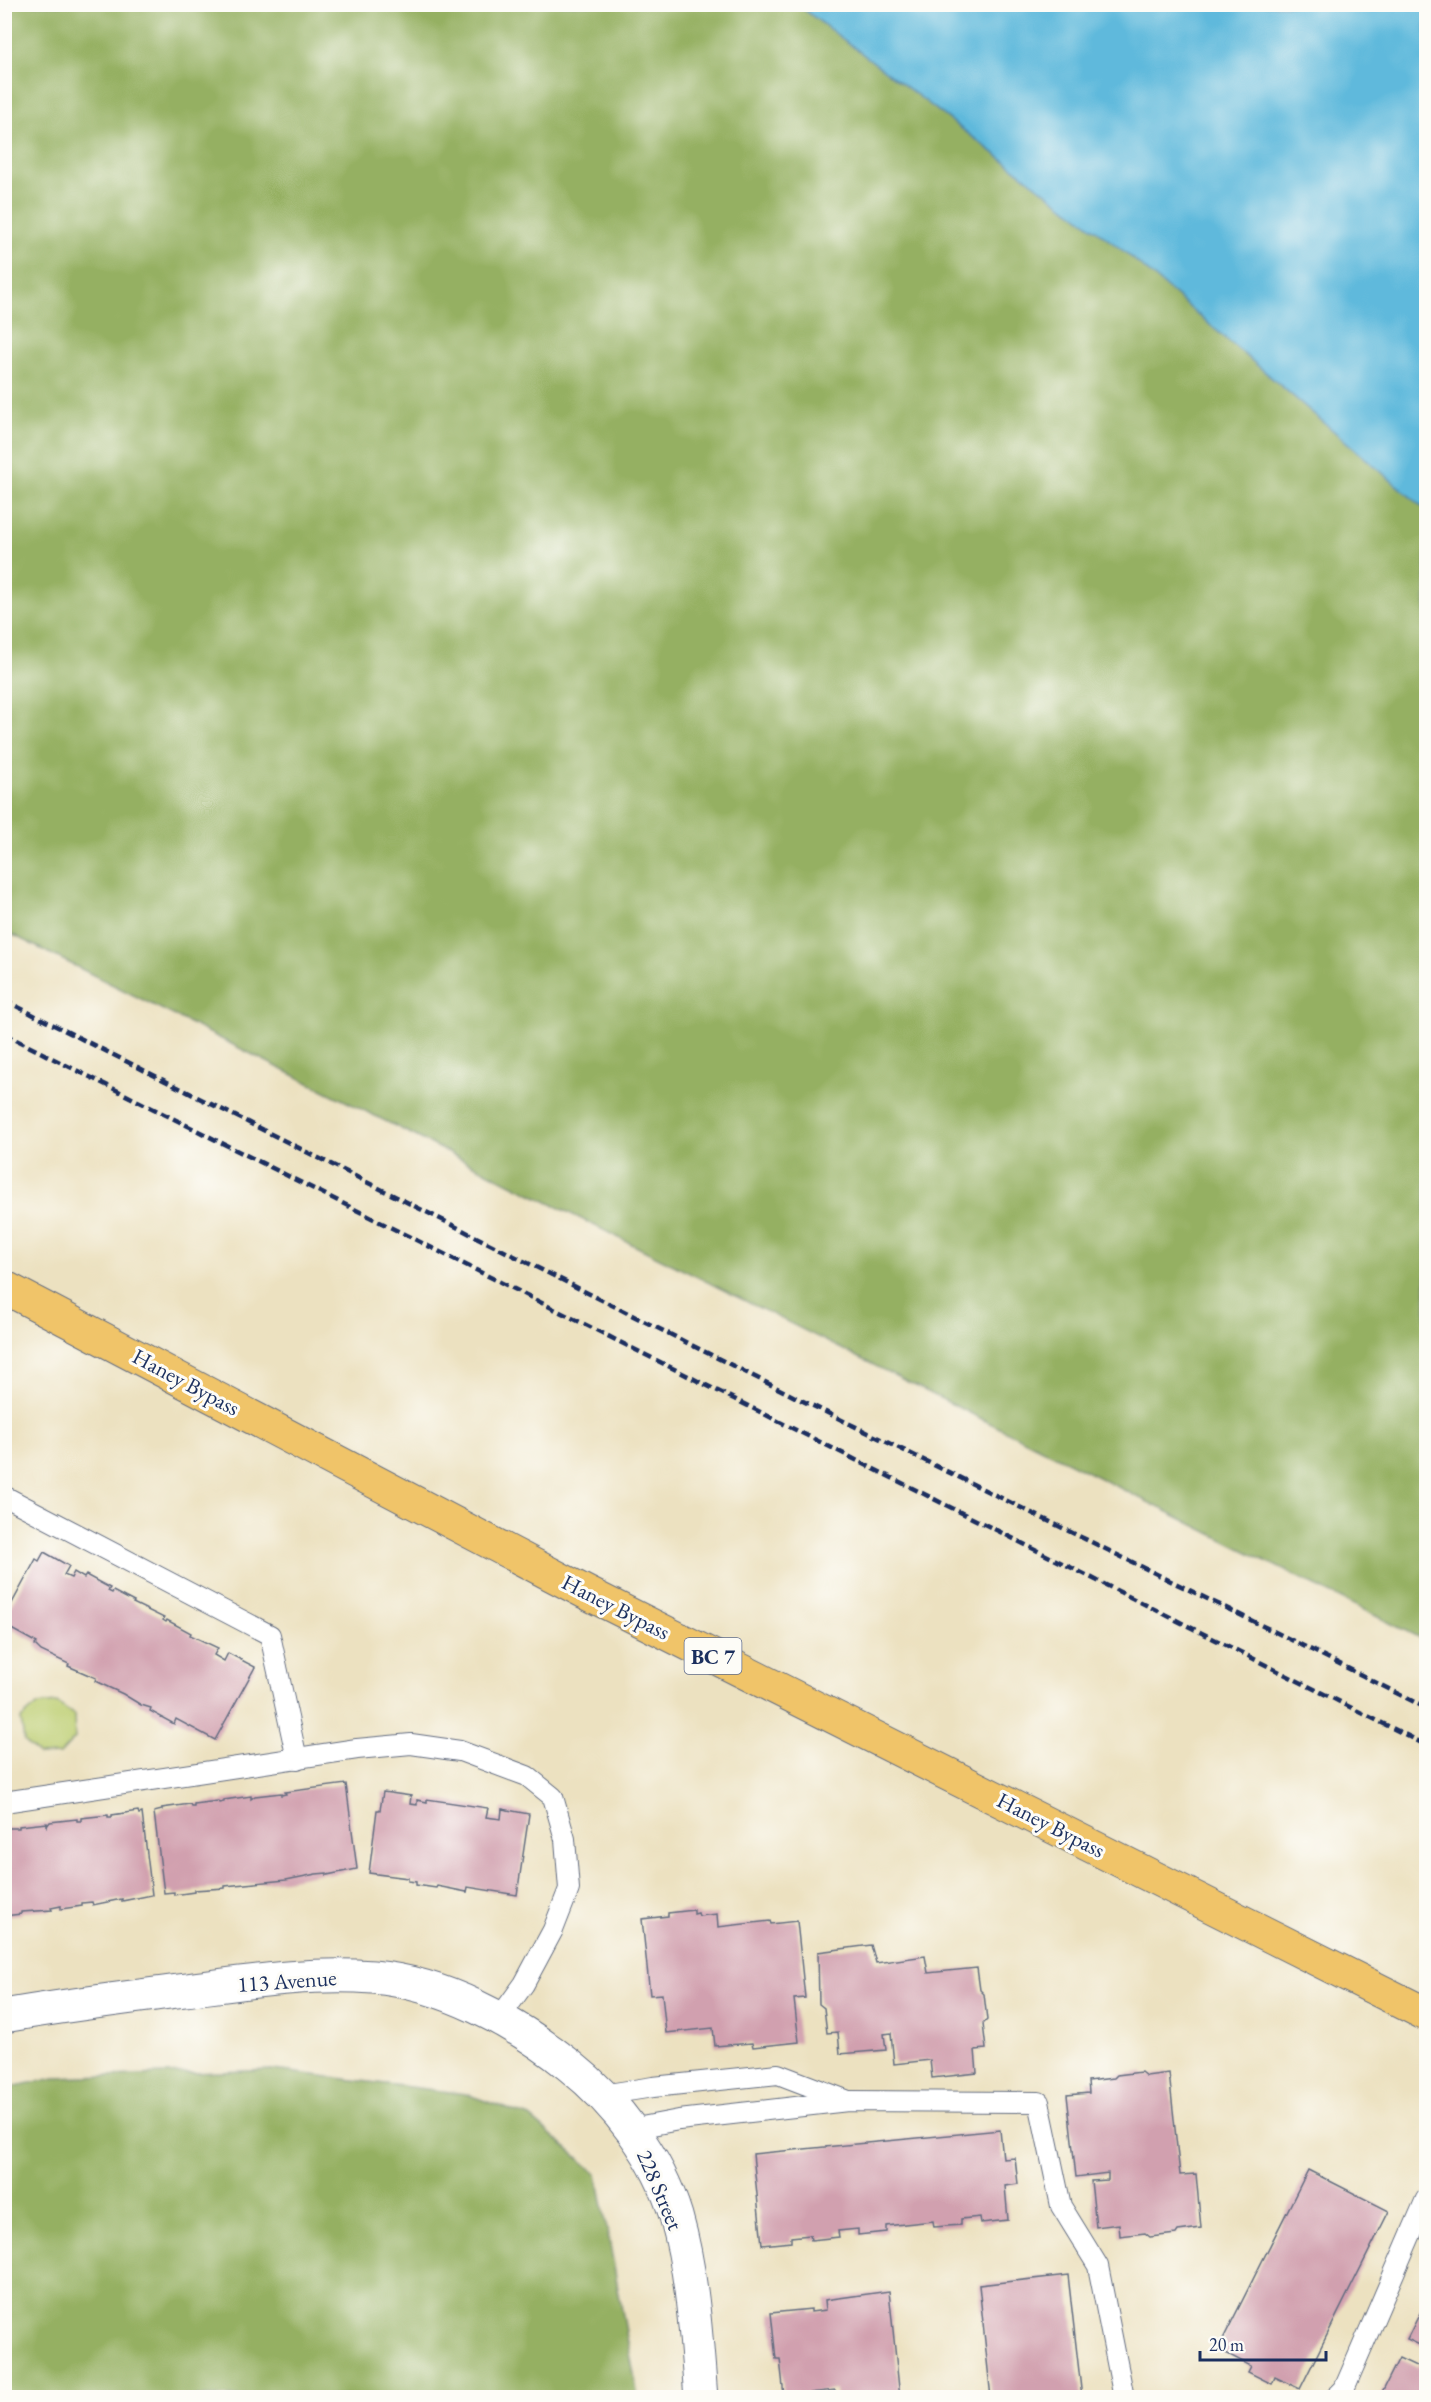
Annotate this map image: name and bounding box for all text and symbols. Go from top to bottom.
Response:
street label: Haney Bypass [127,1342,245,1422]
street label: Haney Bypass [557,1567,675,1647]
road number: BC 7 [684,1638,742,1674]
street label: Haney Bypass [992,1785,1110,1865]
street label: 113 Avenue [236,1963,338,1999]
street label: 228 Street [630,2145,690,2235]
scale bar [1200,2324,1326,2362]
text: 20 m [1209,2333,1244,2356]

